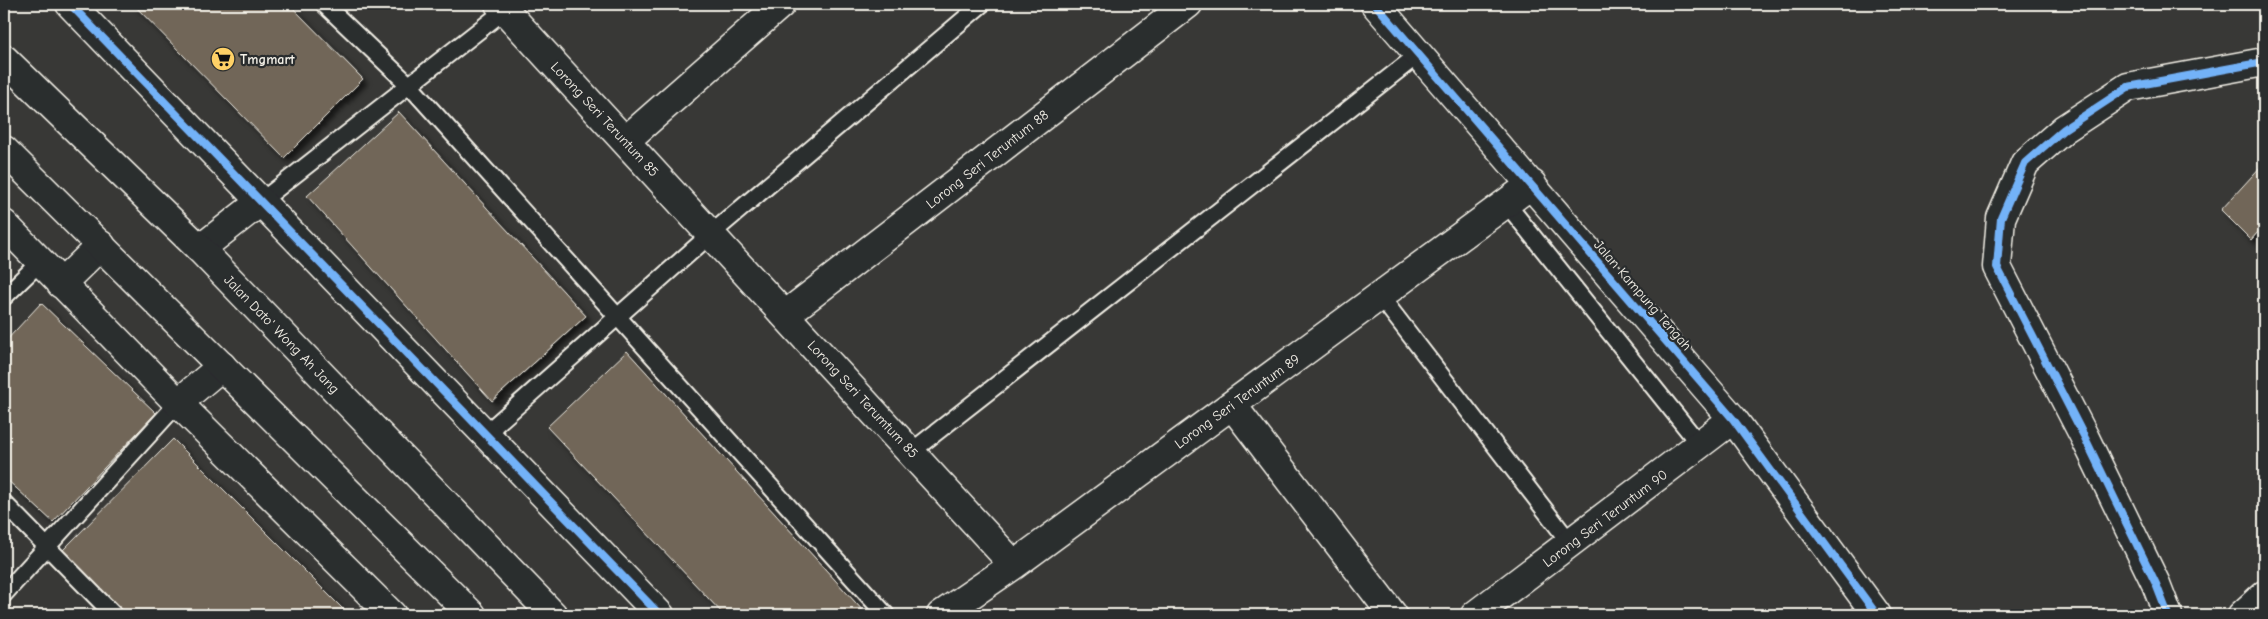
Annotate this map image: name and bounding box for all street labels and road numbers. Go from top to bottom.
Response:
street label: Lorong Seri Teruntum 85 [547,58,662,180]
street label: Lorong Seri Teruntum 88 [923,106,1052,212]
street label: Jalan Kampung Tengah [1590,237,1695,354]
street label: Jalan Dato' Wong Ah Jang [220,271,343,397]
street label: Lorong Seri Terumtum 85 [804,337,922,462]
street label: Lorong Seri Teruntum 89 [1171,350,1303,453]
street label: Lorong Seri Teruntum 90 [1540,466,1671,571]

